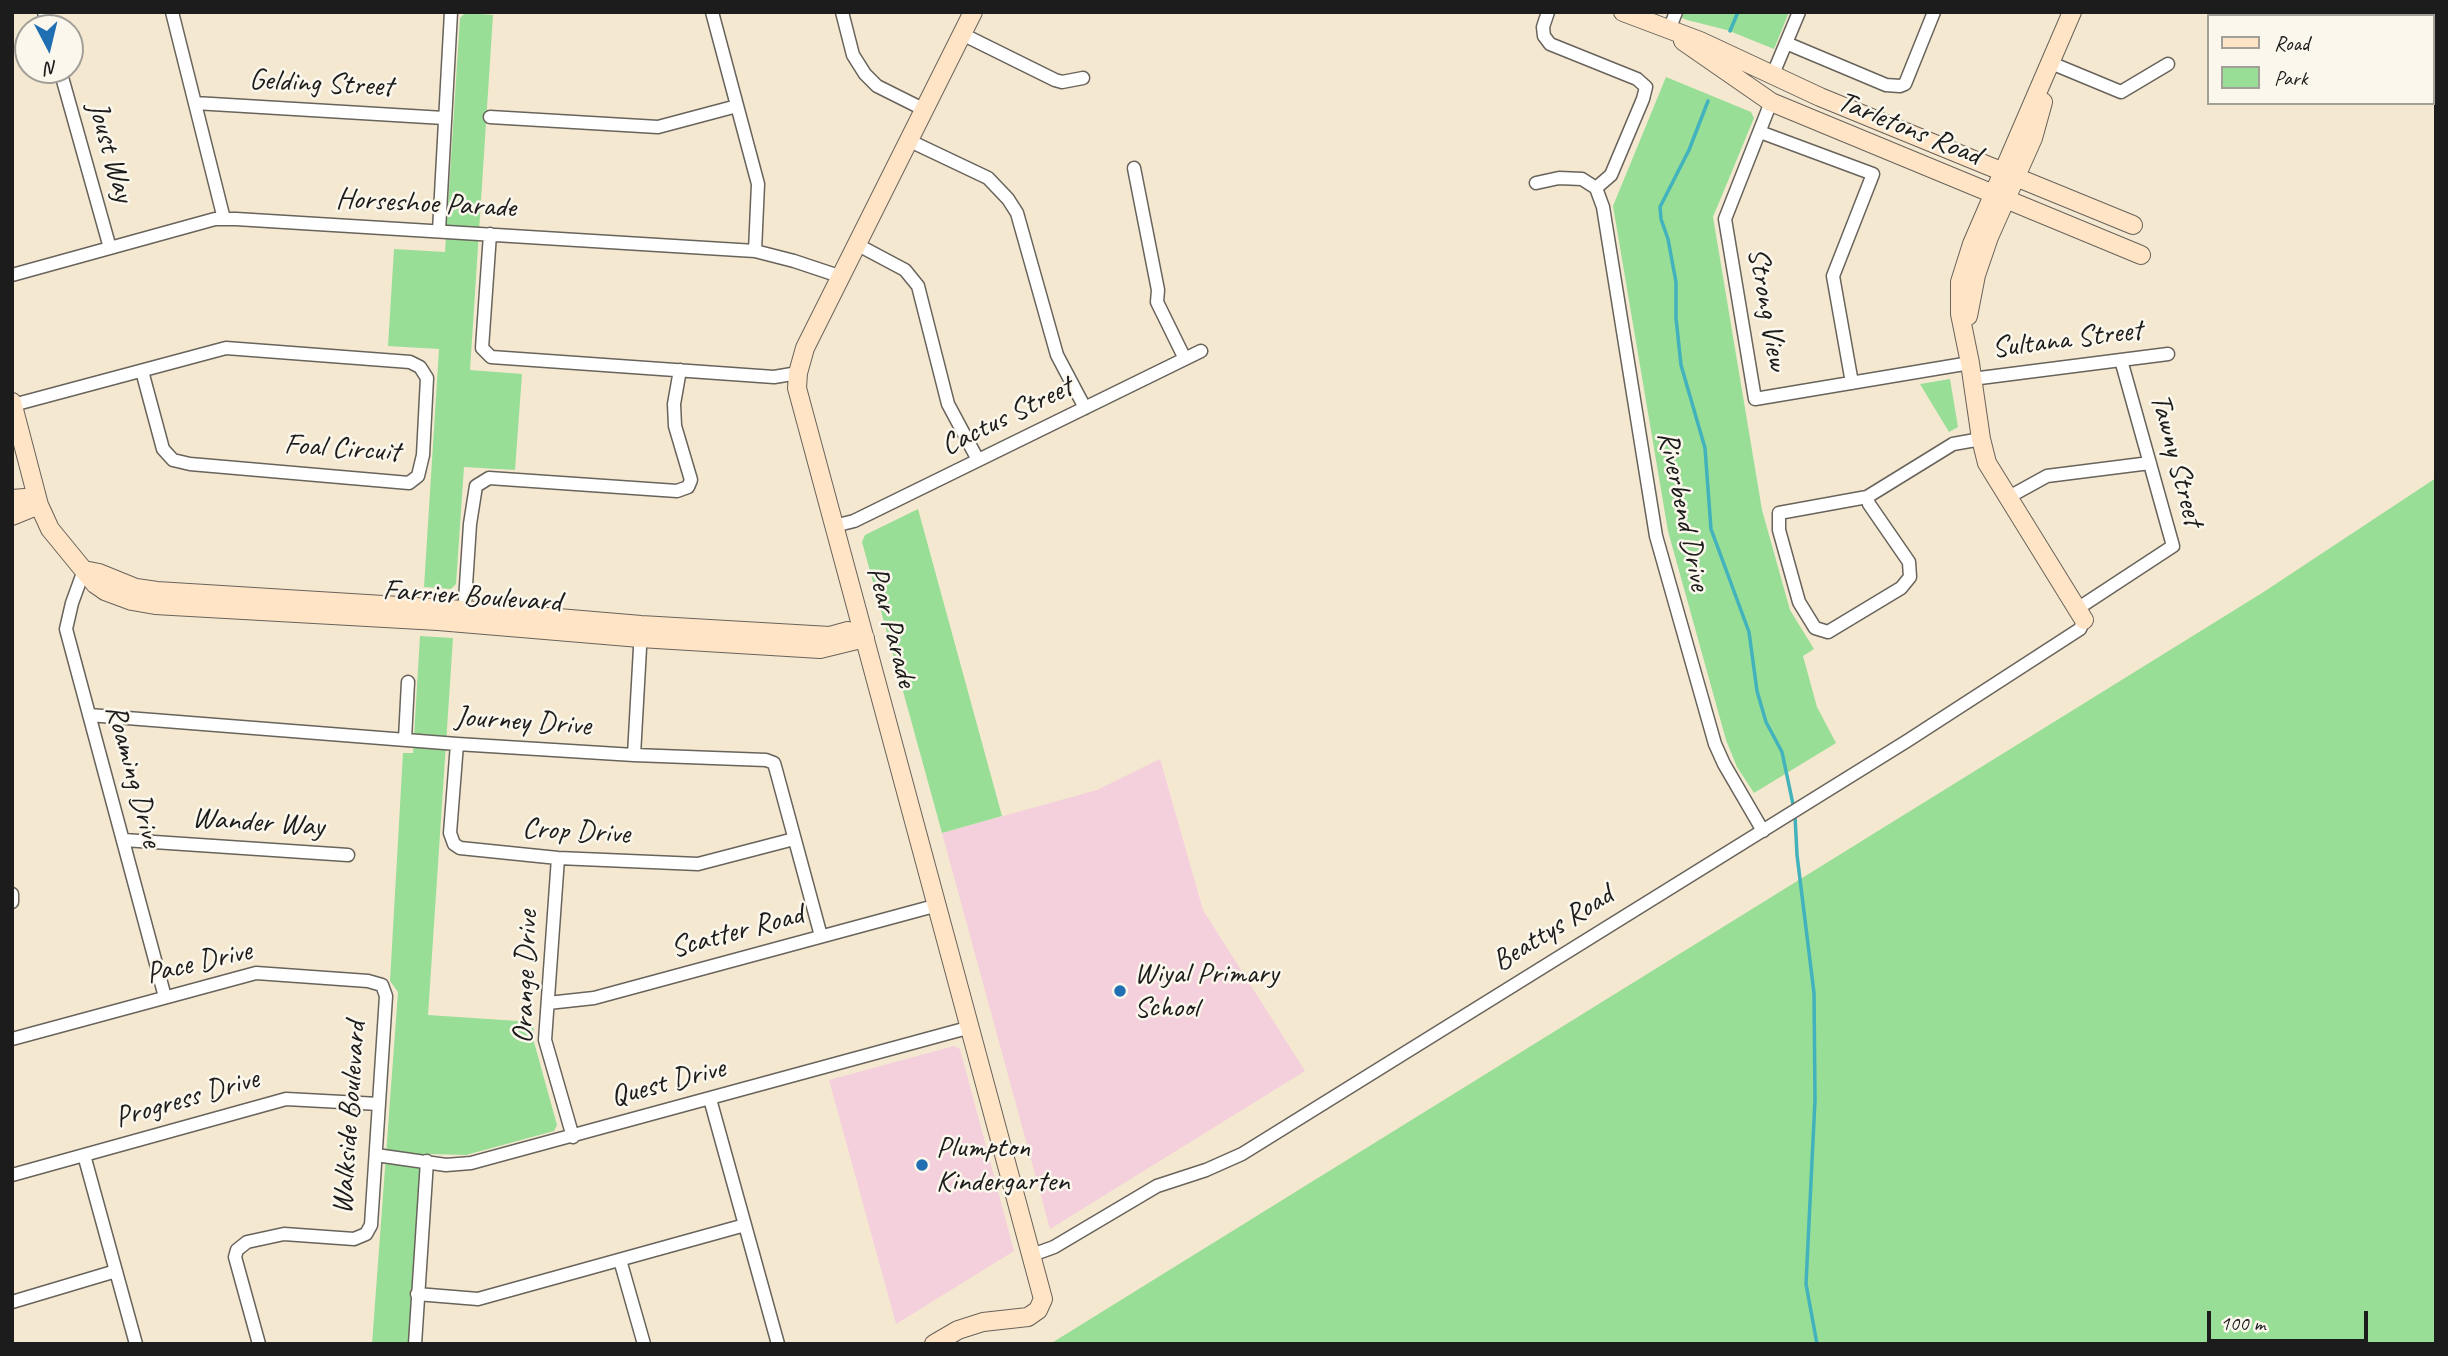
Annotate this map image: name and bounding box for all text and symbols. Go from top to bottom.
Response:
north arrow [14,14,84,84]
legend [2206,14,2434,105]
text: Road [2274,30,2309,56]
text: N [44,55,59,80]
street label: Gelding Street [248,62,394,106]
text: Park [2274,65,2307,91]
street label: Tarletons Road [1832,84,1986,174]
street label: Joust Way [79,98,141,206]
street label: Horseshoe Parade [335,181,517,227]
street label: Strong View [1739,245,1795,373]
street label: Sultana Street [1990,313,2144,367]
street label: Cactus Street [935,370,1079,464]
street label: Tawny Street [2141,390,2211,530]
street label: Foal Circuit [283,427,401,471]
street label: Riverbend Drive [1649,428,1717,594]
street label: Pear Parade [858,563,924,691]
street label: Farrier Boulevard [382,573,562,621]
street label: Journey Drive [454,699,592,745]
street label: Roaming Drive [97,701,169,851]
street label: Wander Way [191,800,325,846]
street label: Crop Drive [521,811,631,853]
street label: Beattys Road [1486,878,1620,980]
street label: Scatter Road [667,897,807,967]
street label: Orange Drive [506,910,546,1044]
street label: Pace Drive [143,933,255,993]
place label: Wiyal Primary School [1134,956,1279,1026]
marker: Wiyal Primary School [1112,983,1128,999]
street label: Walkside Boulevard [325,1020,375,1216]
street label: Quest Drive [607,1050,729,1116]
street label: Progress Drive [111,1061,263,1137]
place label: Plumpton Kindergarten [936,1130,1070,1200]
marker: Plumpton Kindergarten [914,1157,930,1173]
scale bar [2210,1296,2371,1340]
text: 100 m [2220,1310,2265,1336]

